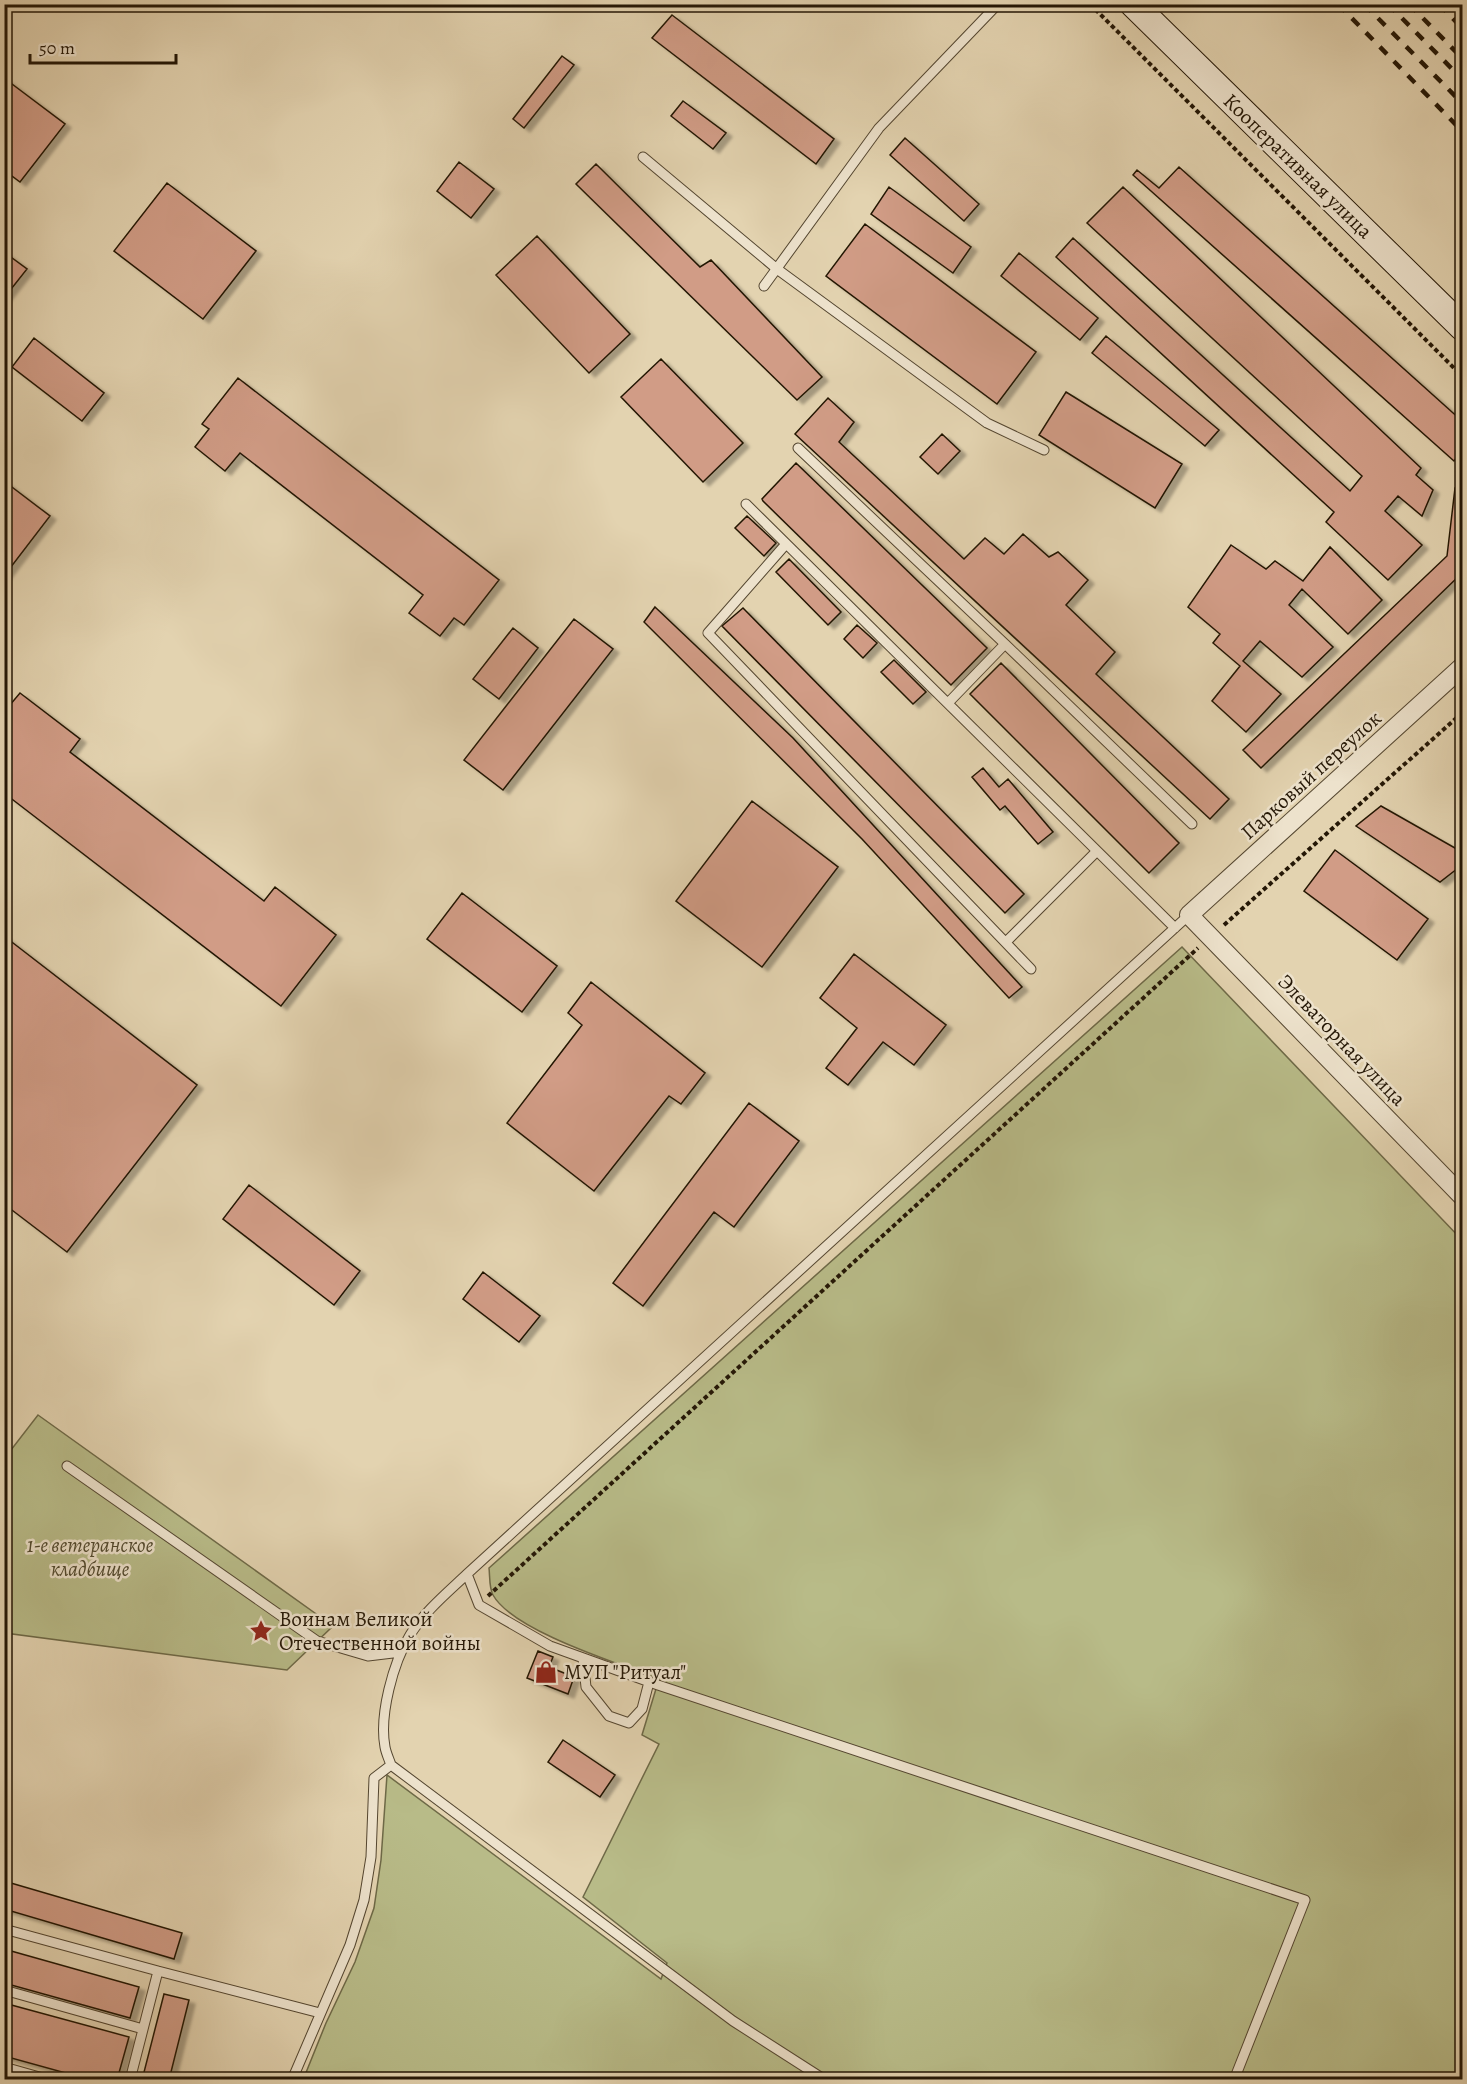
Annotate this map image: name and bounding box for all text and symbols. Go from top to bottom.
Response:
scale bar [30,27,176,65]
text: 50 m [39,36,75,60]
street label: Кооперативная улица [1217,87,1379,245]
street label: Парковый переулок [1235,704,1387,846]
street label: Элеваторная улица [1272,968,1413,1112]
park label: 1-е ветеранское кладбище [27,1531,154,1583]
place label: Воинам Великой Отечественной войны [279,1605,481,1657]
place icon: Воинам Великой Отечественной войны [248,1618,274,1644]
place label: МУП "Ритуал" [564,1658,686,1686]
shop icon: МУП "Ритуал" [533,1659,559,1685]

